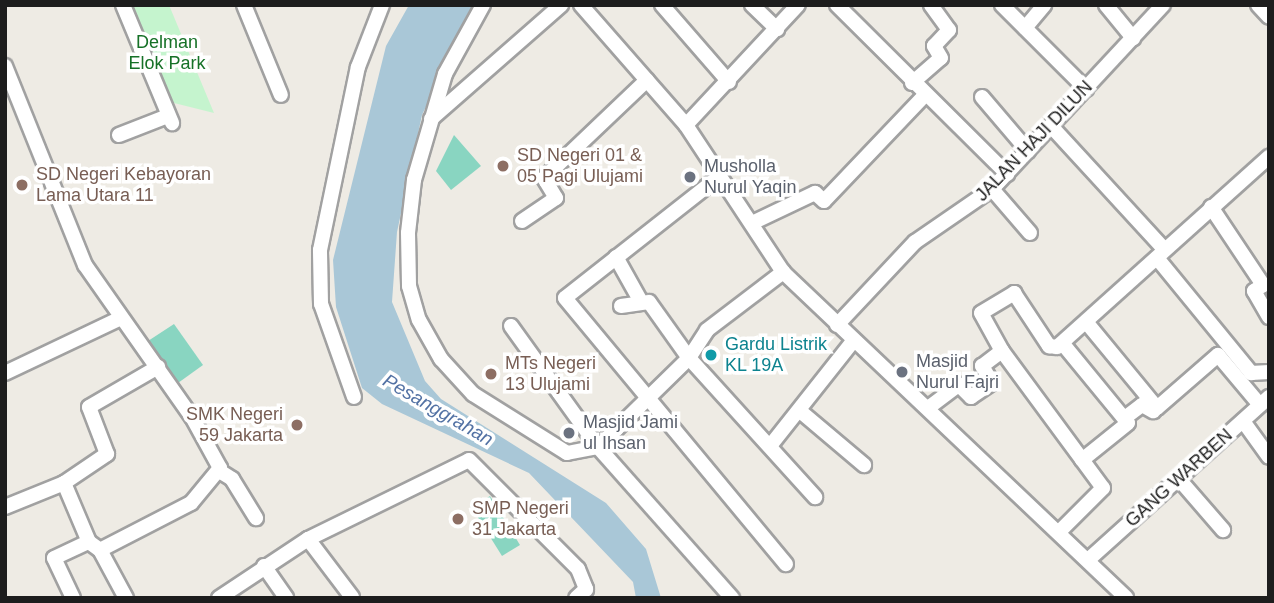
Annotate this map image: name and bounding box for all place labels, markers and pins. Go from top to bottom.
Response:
place label: SD Negeri 01 & 05 Pagi Ulujami [517,145,643,188]
place label: Musholla Nurul Yaqin [704,156,797,198]
marker: SD Negeri 01 & 05 Pagi Ulujami [495,158,511,174]
place label: SD Negeri Kebayoran Lama Utara 11 [36,164,211,206]
marker: Musholla Nurul Yaqin [682,169,698,185]
marker: SD Negeri Kebayoran Lama Utara 11 [14,177,30,193]
place label: Gardu Listrik KL 19A [725,334,827,376]
marker: Gardu Listrik KL 19A [703,347,719,363]
place label: Masjid Nurul Fajri [916,351,999,394]
place label: MTs Negeri 13 Ulujami [505,353,596,396]
marker: Masjid Nurul Fajri [894,364,910,380]
marker: MTs Negeri 13 Ulujami [483,366,499,382]
place label: SMK Negeri 59 Jakarta [186,404,283,446]
place label: Masjid Jami ul Ihsan [583,412,678,454]
marker: SMK Negeri 59 Jakarta [289,417,305,433]
marker: Masjid Jami ul Ihsan [561,425,577,441]
place label: SMP Negeri 31 Jakarta [472,498,569,540]
marker: SMP Negeri 31 Jakarta [450,511,466,527]

